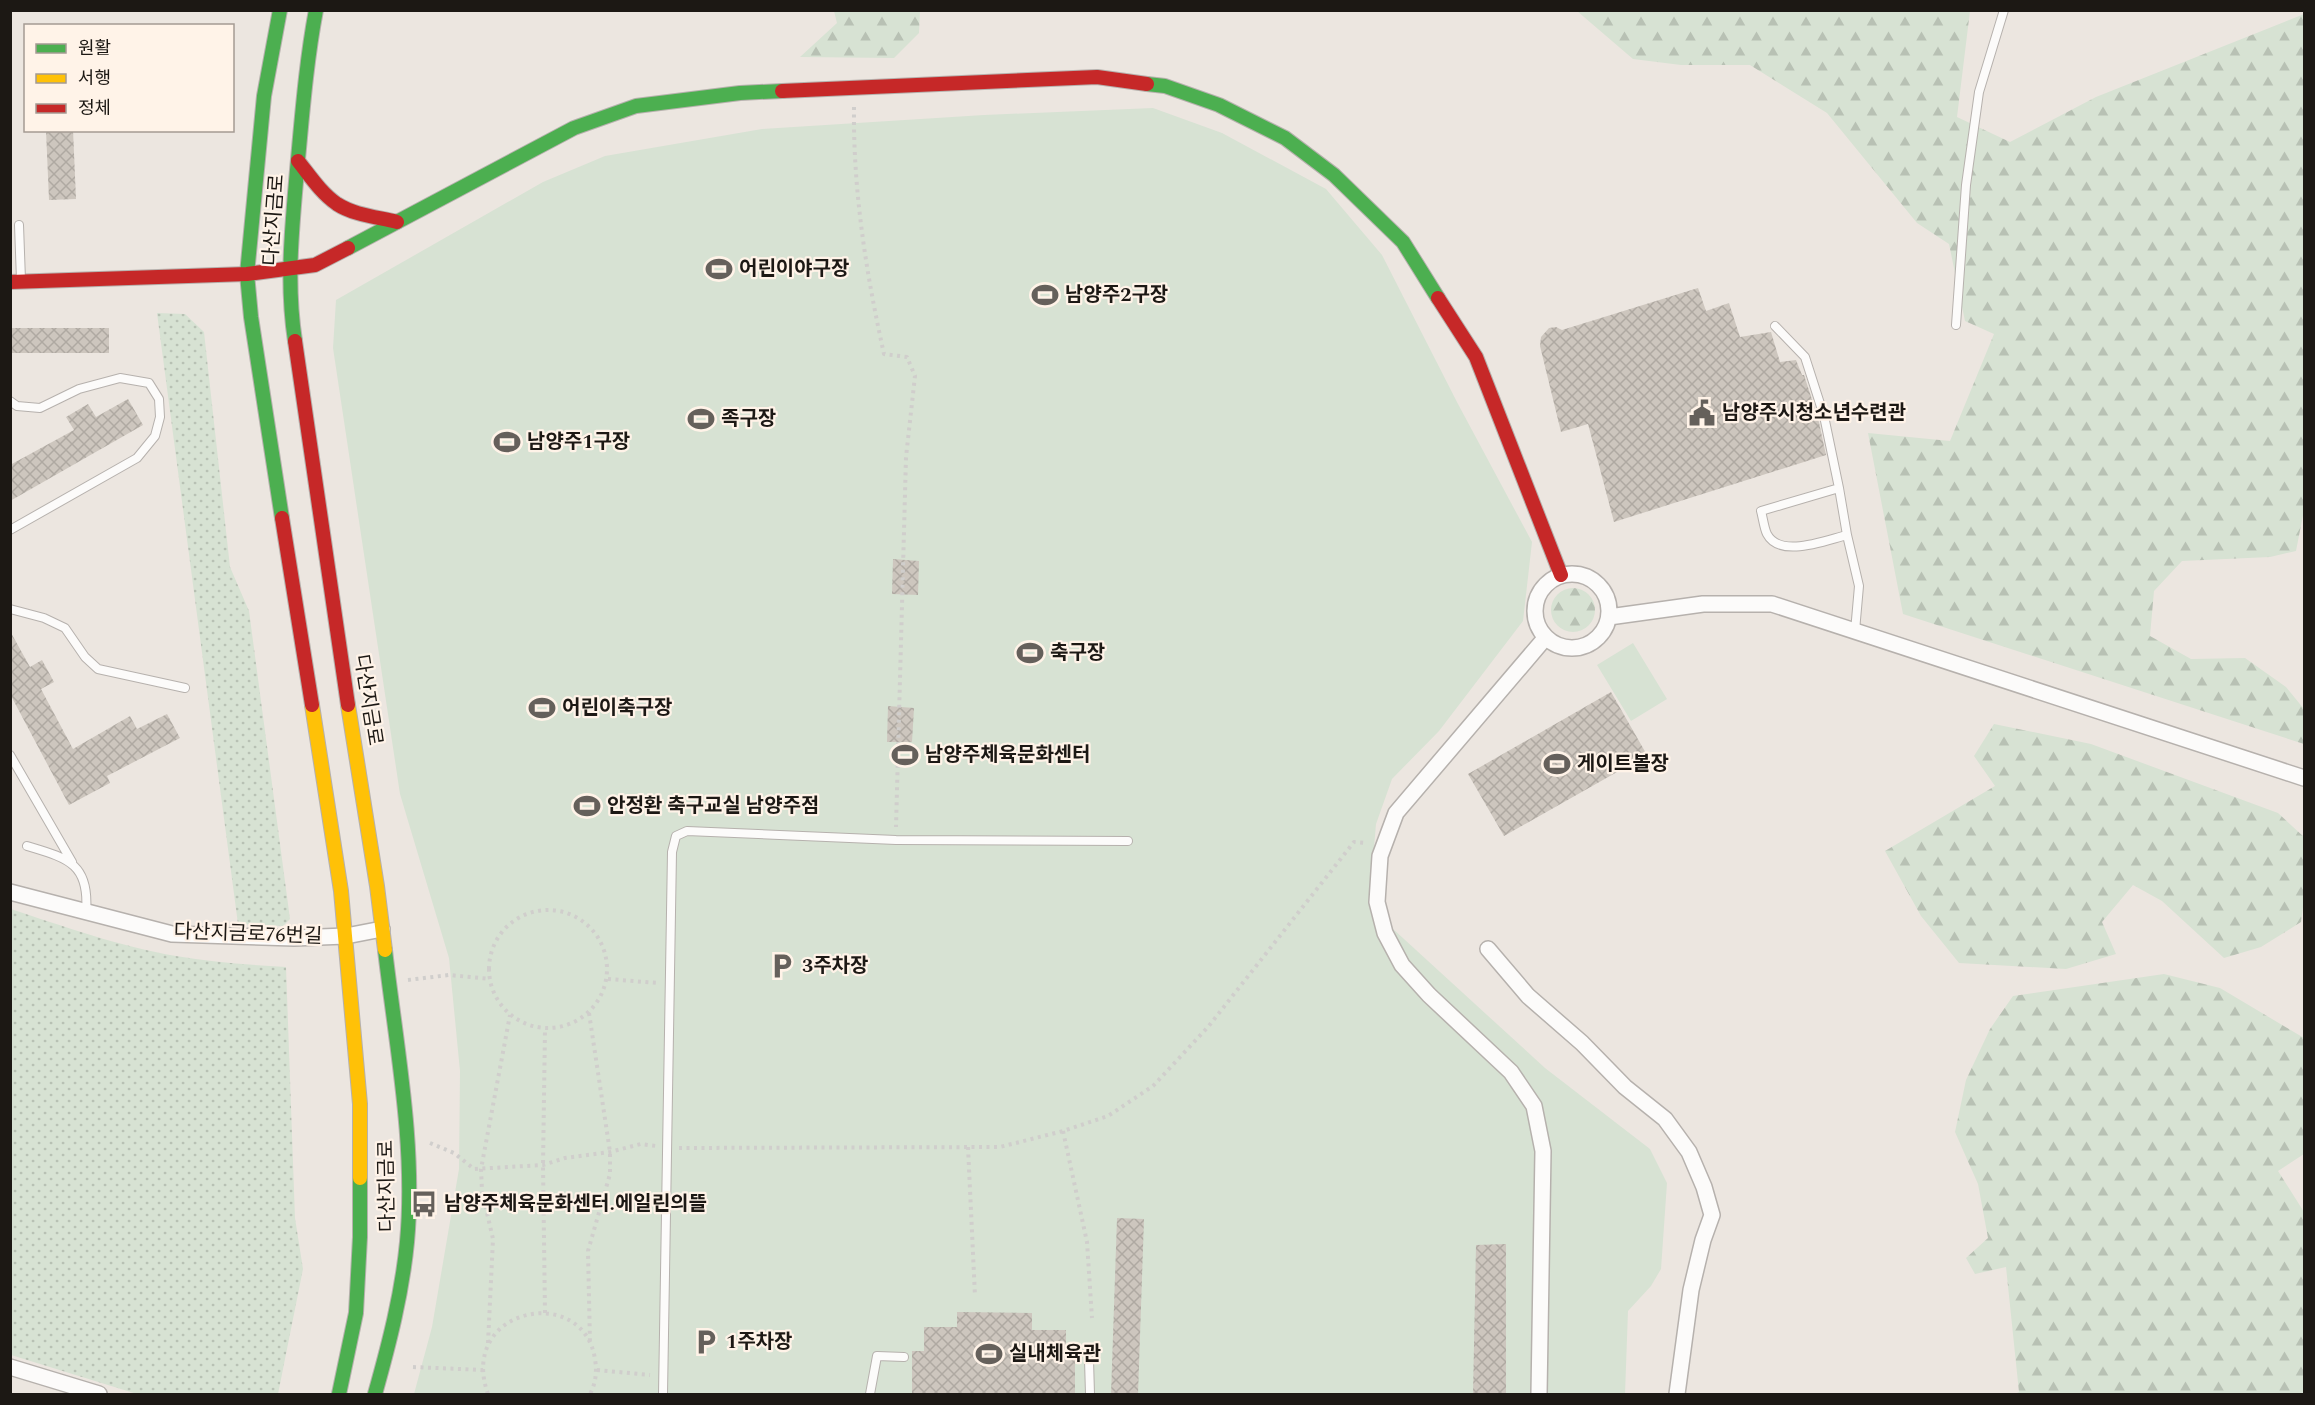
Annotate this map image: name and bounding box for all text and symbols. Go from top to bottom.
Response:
legend [24,24,234,132]
text: 원활 [78,35,111,62]
text: 서행 [78,65,111,92]
text: 정체 [78,95,111,122]
street label: 다산지금로 [256,173,292,267]
sports icon: 어린이야구장 [704,254,734,284]
place label: 어린이야구장 [739,254,849,284]
sports icon: 남양주2구장 [1030,280,1060,310]
place label: 남양주2구장 [1065,280,1168,310]
public building icon: 남양주시청소년수련관 [1687,398,1717,428]
place label: 남양주시청소년수련관 [1722,398,1907,428]
sports icon: 족구장 [686,404,716,434]
place label: 족구장 [721,404,776,434]
sports icon: 남양주1구장 [492,427,522,457]
place label: 남양주1구장 [527,427,630,457]
sports icon: 축구장 [1015,638,1045,668]
place label: 축구장 [1050,638,1105,668]
street label: 다산지금로 [346,652,390,748]
sports icon: 어린이축구장 [527,693,557,723]
place label: 어린이축구장 [562,693,672,723]
sports icon: 남양주체육문화센터 [890,740,920,770]
place label: 남양주체육문화센터 [925,740,1091,770]
sports icon: 게이트볼장 [1542,749,1572,779]
place label: 게이트볼장 [1577,749,1669,779]
sports icon: 안정환 축구교실 남양주점 [572,791,602,821]
place label: 안정환 축구교실 남양주점 [607,791,819,821]
street label: 다산지금로76번길 [173,916,323,952]
parking icon: 3주차장 [767,951,797,981]
place label: 3주차장 [802,951,868,981]
street label: 다산지금로 [371,1140,403,1232]
bus stop icon: 남양주체육문화센터.에일린의뜰 [409,1189,439,1219]
place label: 남양주체육문화센터.에일린의뜰 [444,1189,707,1219]
parking icon: 1주차장 [691,1327,721,1357]
place label: 1주차장 [726,1327,792,1357]
sports icon: 실내체육관 [974,1339,1004,1369]
place label: 실내체육관 [1009,1339,1102,1369]

